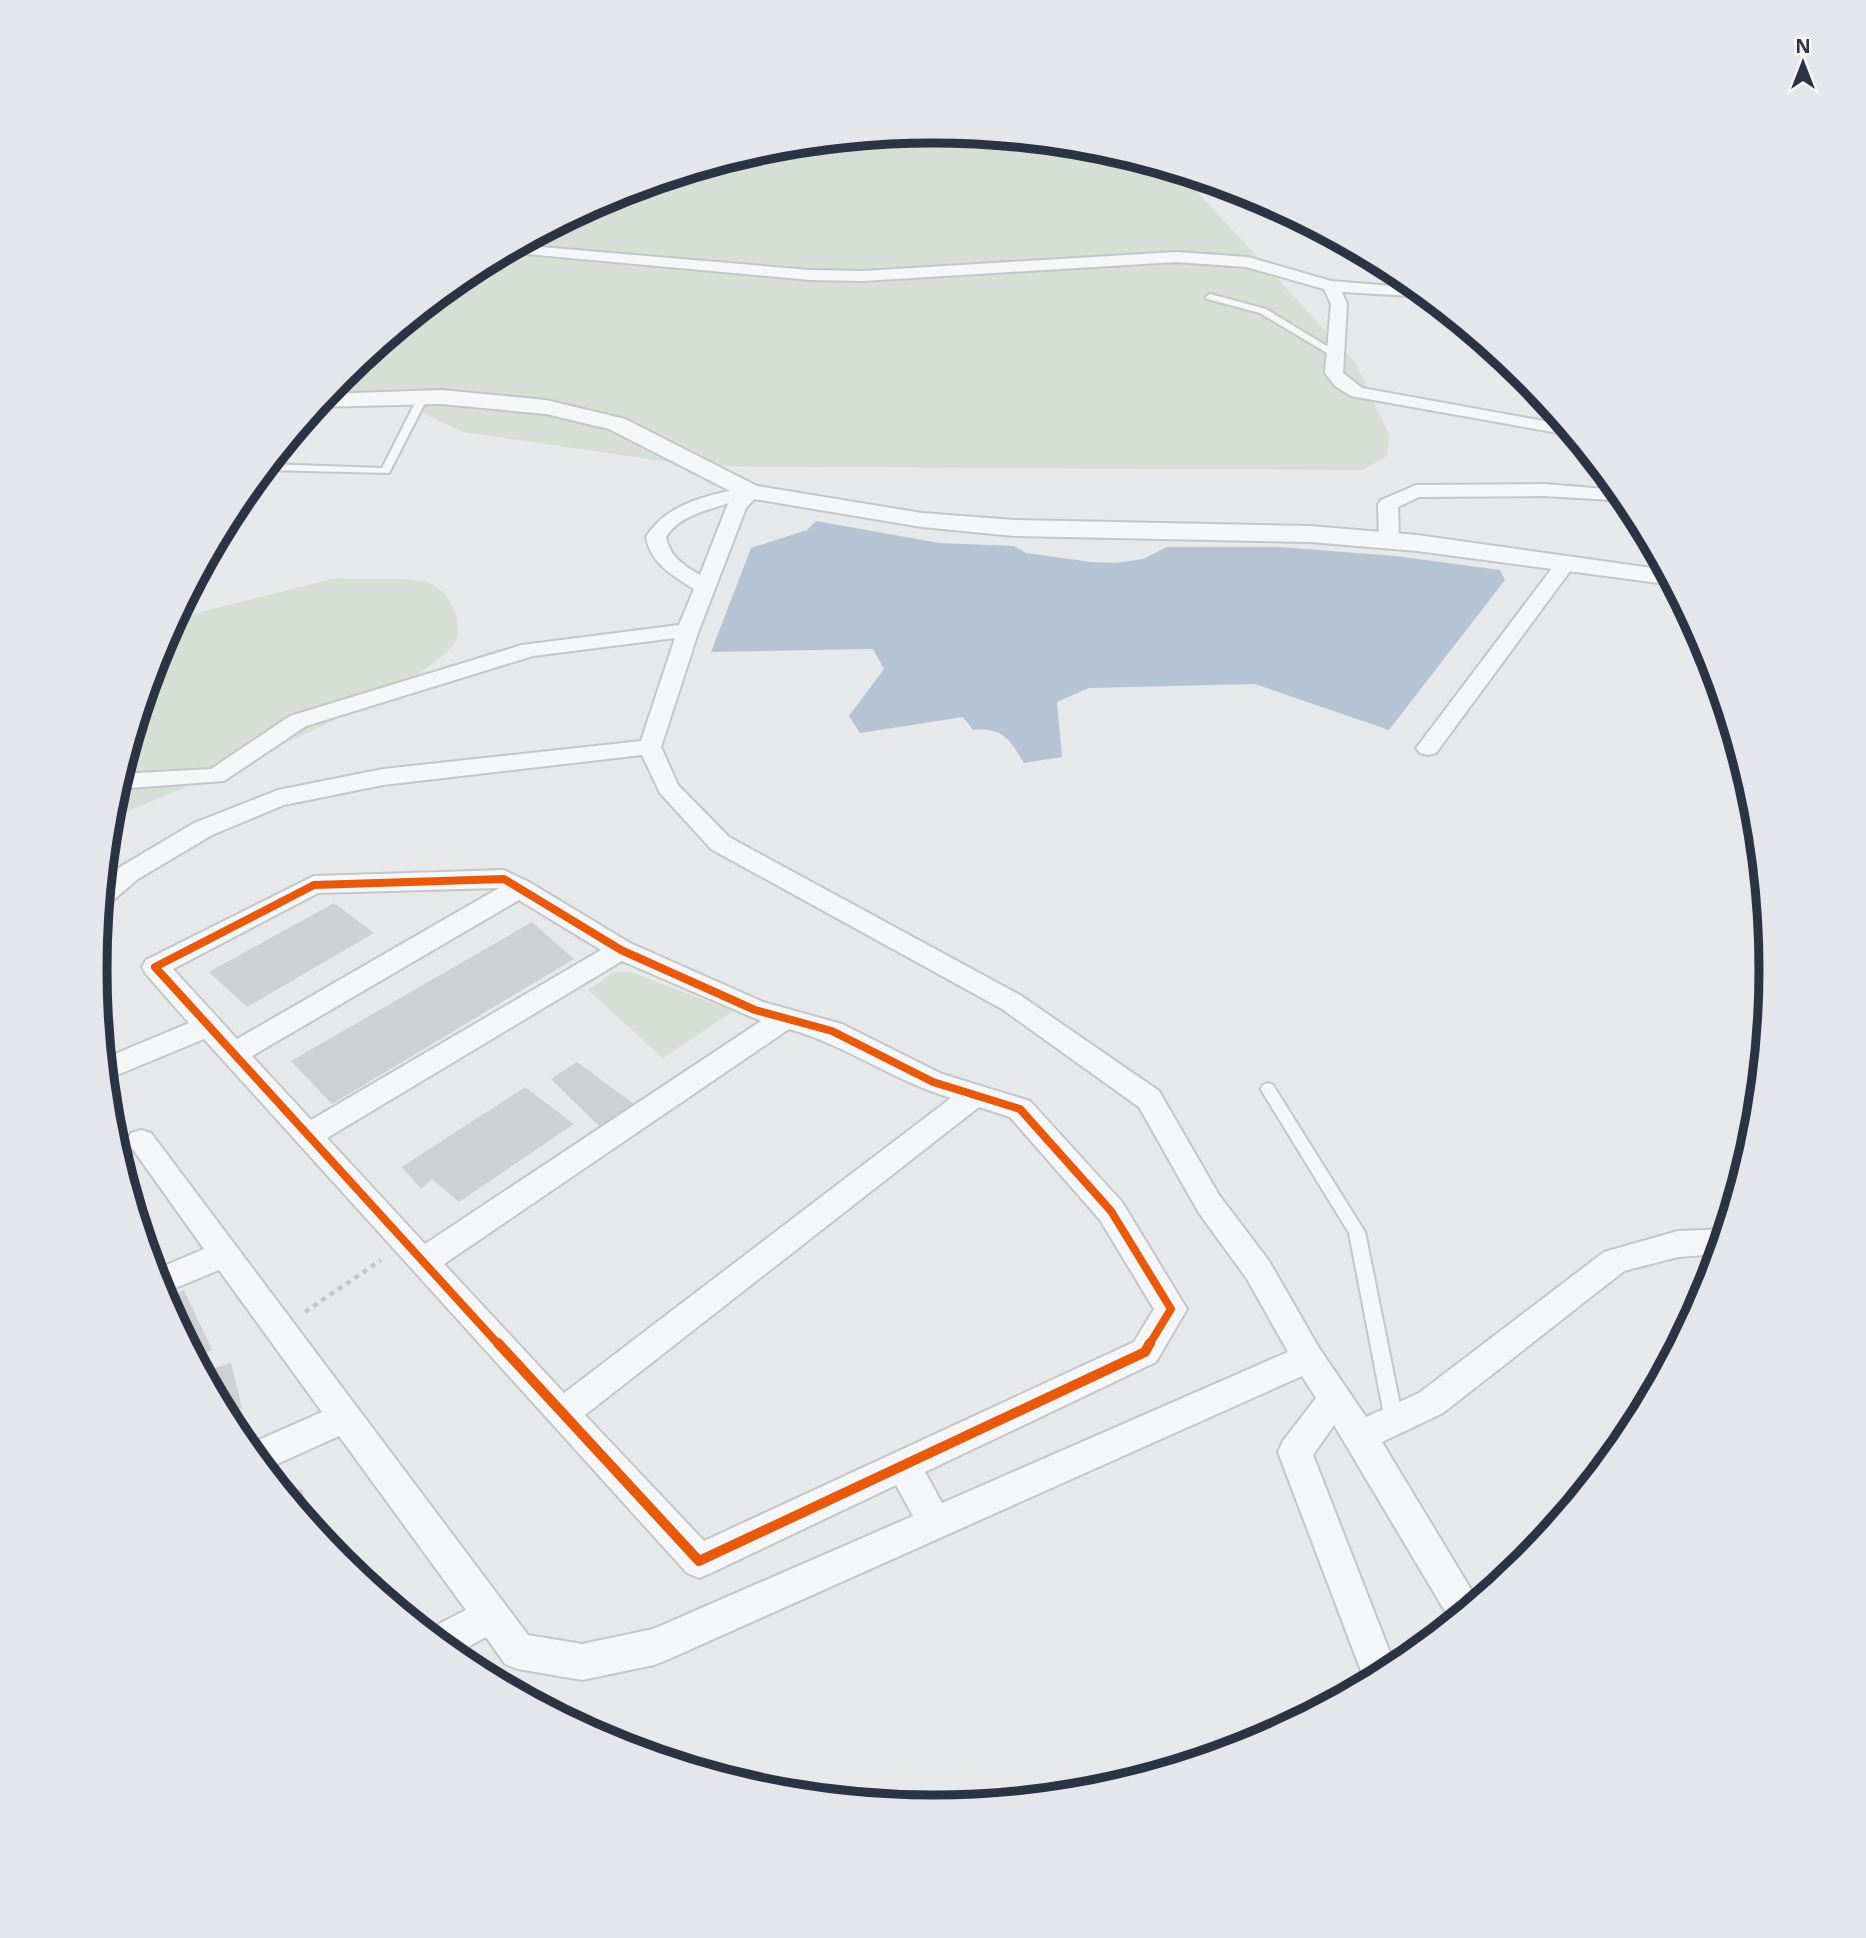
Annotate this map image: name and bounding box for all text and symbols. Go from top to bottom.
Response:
north arrow [1768,28,1838,98]
text: N [1795,33,1811,59]

